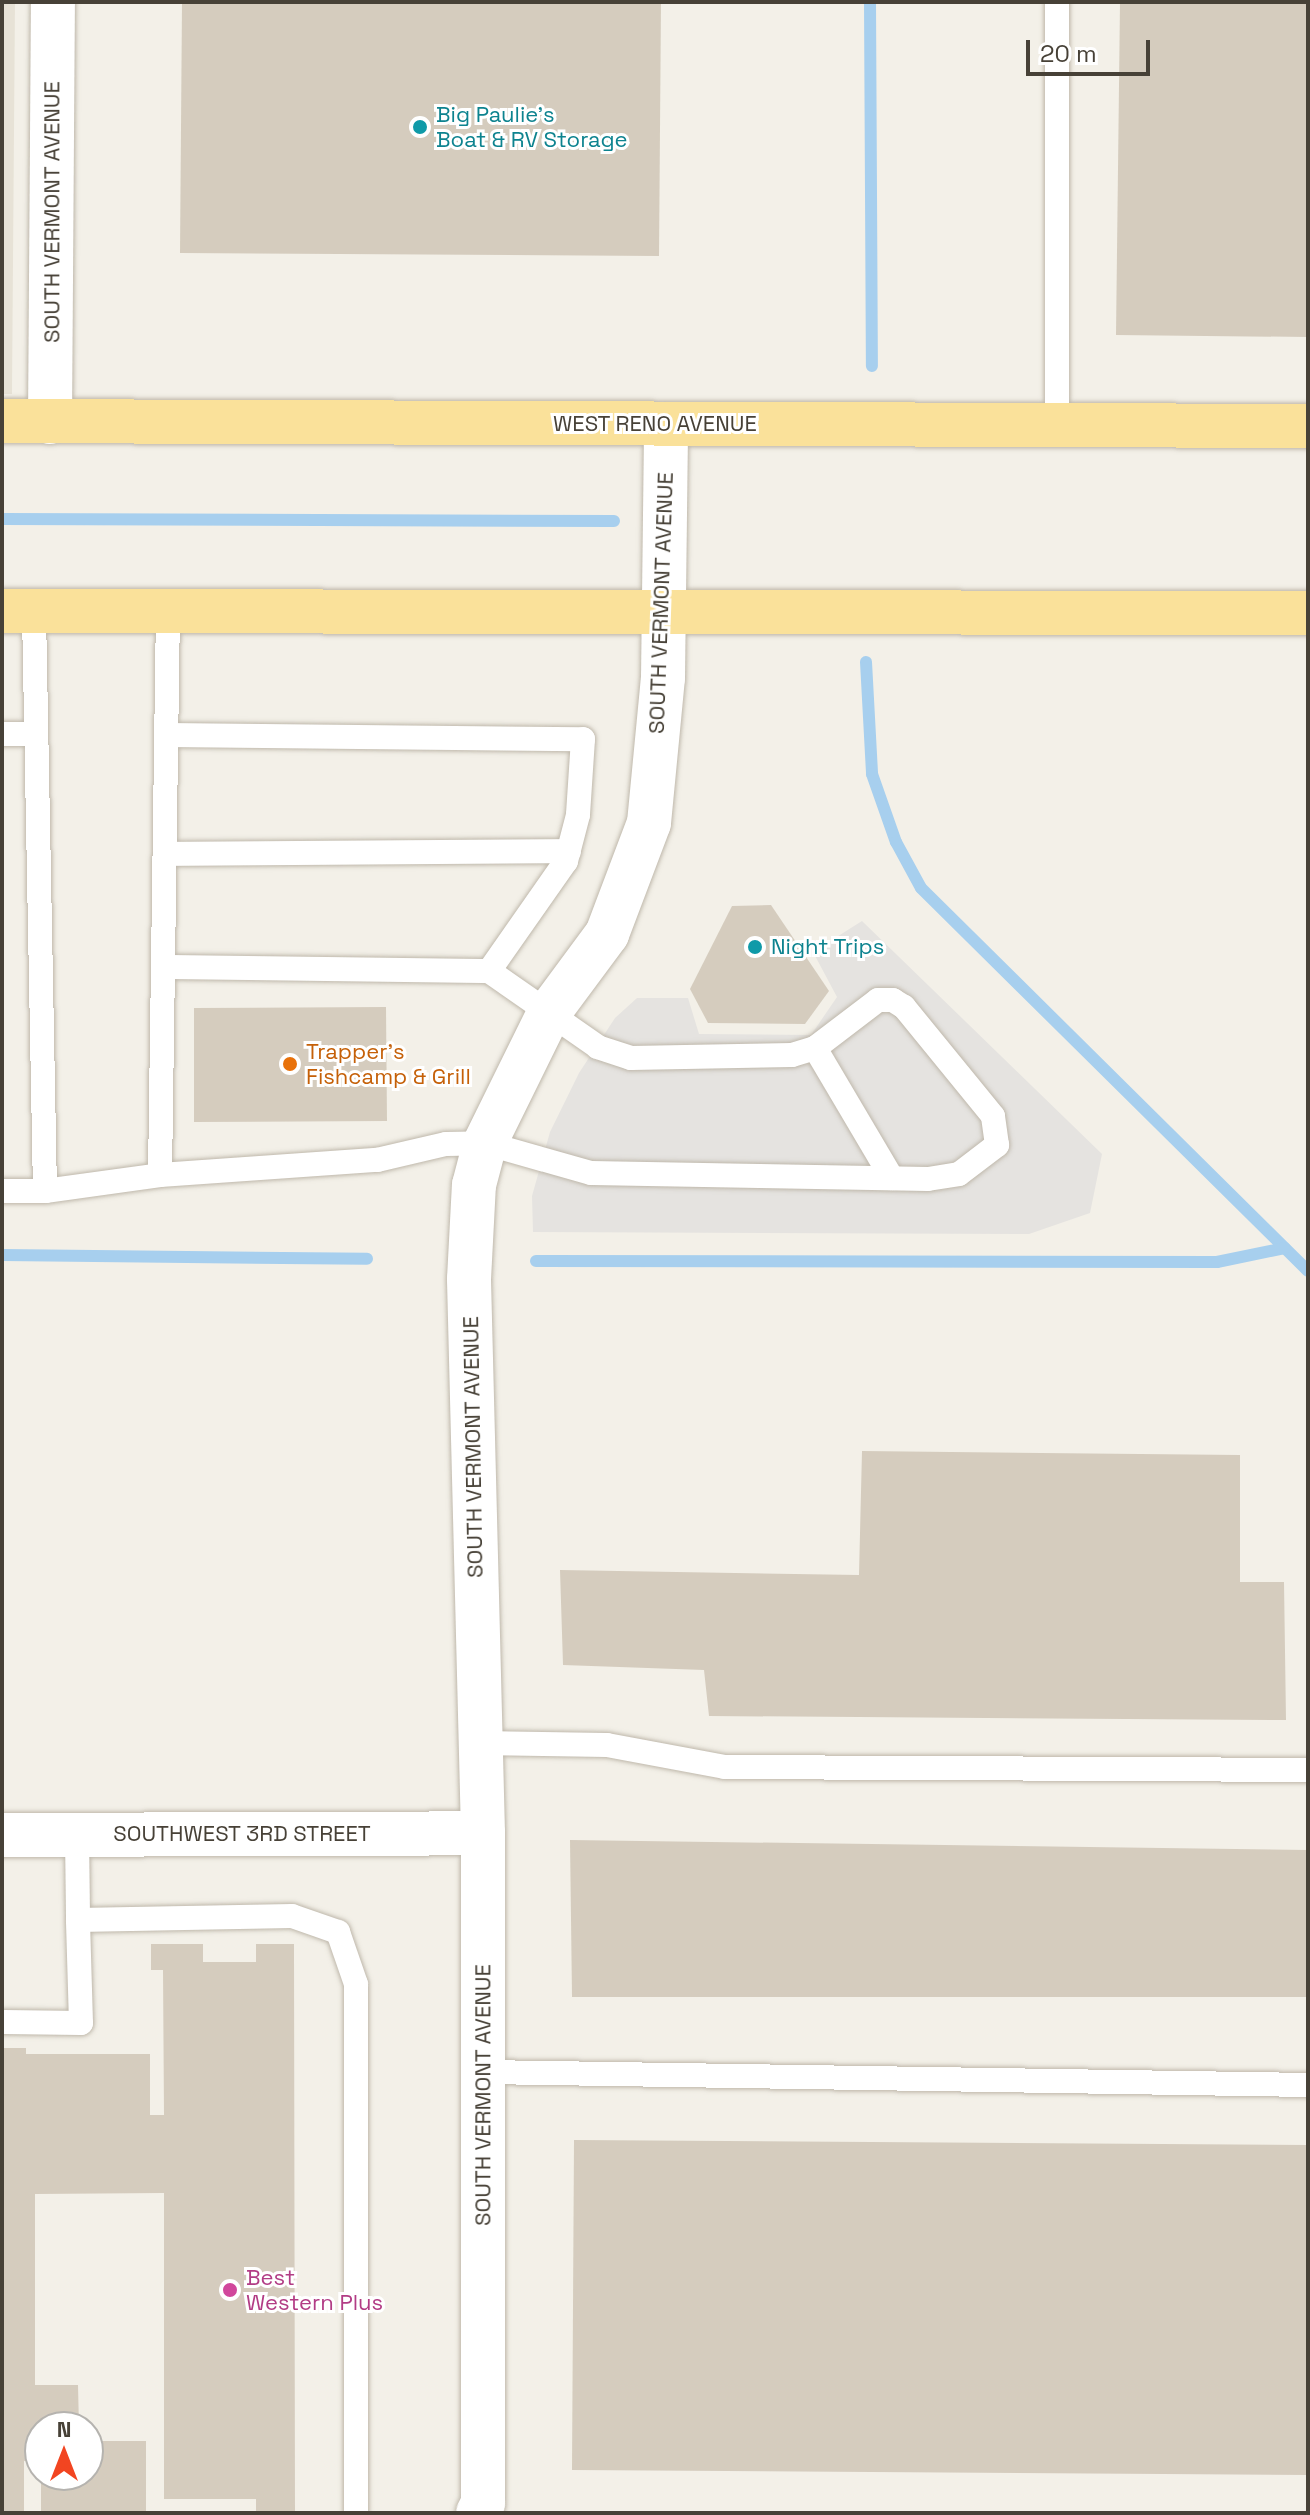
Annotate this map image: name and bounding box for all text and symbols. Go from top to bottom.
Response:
scale bar [1030,24,1154,74]
text: 20 m [1040,38,1097,69]
street label: SOUTH VERMONT AVENUE [39,80,65,344]
place label: Big Paulie's Boat & RV Storage [436,101,628,152]
marker: Big Paulie's Boat & RV Storage [411,118,429,136]
street label: WEST RENO AVENUE [553,411,757,437]
street label: SOUTH VERMONT AVENUE [643,471,679,735]
place label: Night Trips [771,934,885,960]
marker: Night Trips [746,938,764,956]
place label: Trapper's Fishcamp & Grill [306,1038,471,1090]
marker: Trapper's Fishcamp & Grill [281,1055,299,1073]
street label: SOUTH VERMONT AVENUE [458,1315,488,1579]
street label: SOUTHWEST 3RD STREET [113,1821,371,1847]
street label: SOUTH VERMONT AVENUE [470,1963,496,2227]
place label: Best Western Plus [246,2264,383,2316]
marker: Best Western Plus [221,2281,239,2299]
north arrow [24,2411,104,2491]
text: N [57,2415,71,2443]

